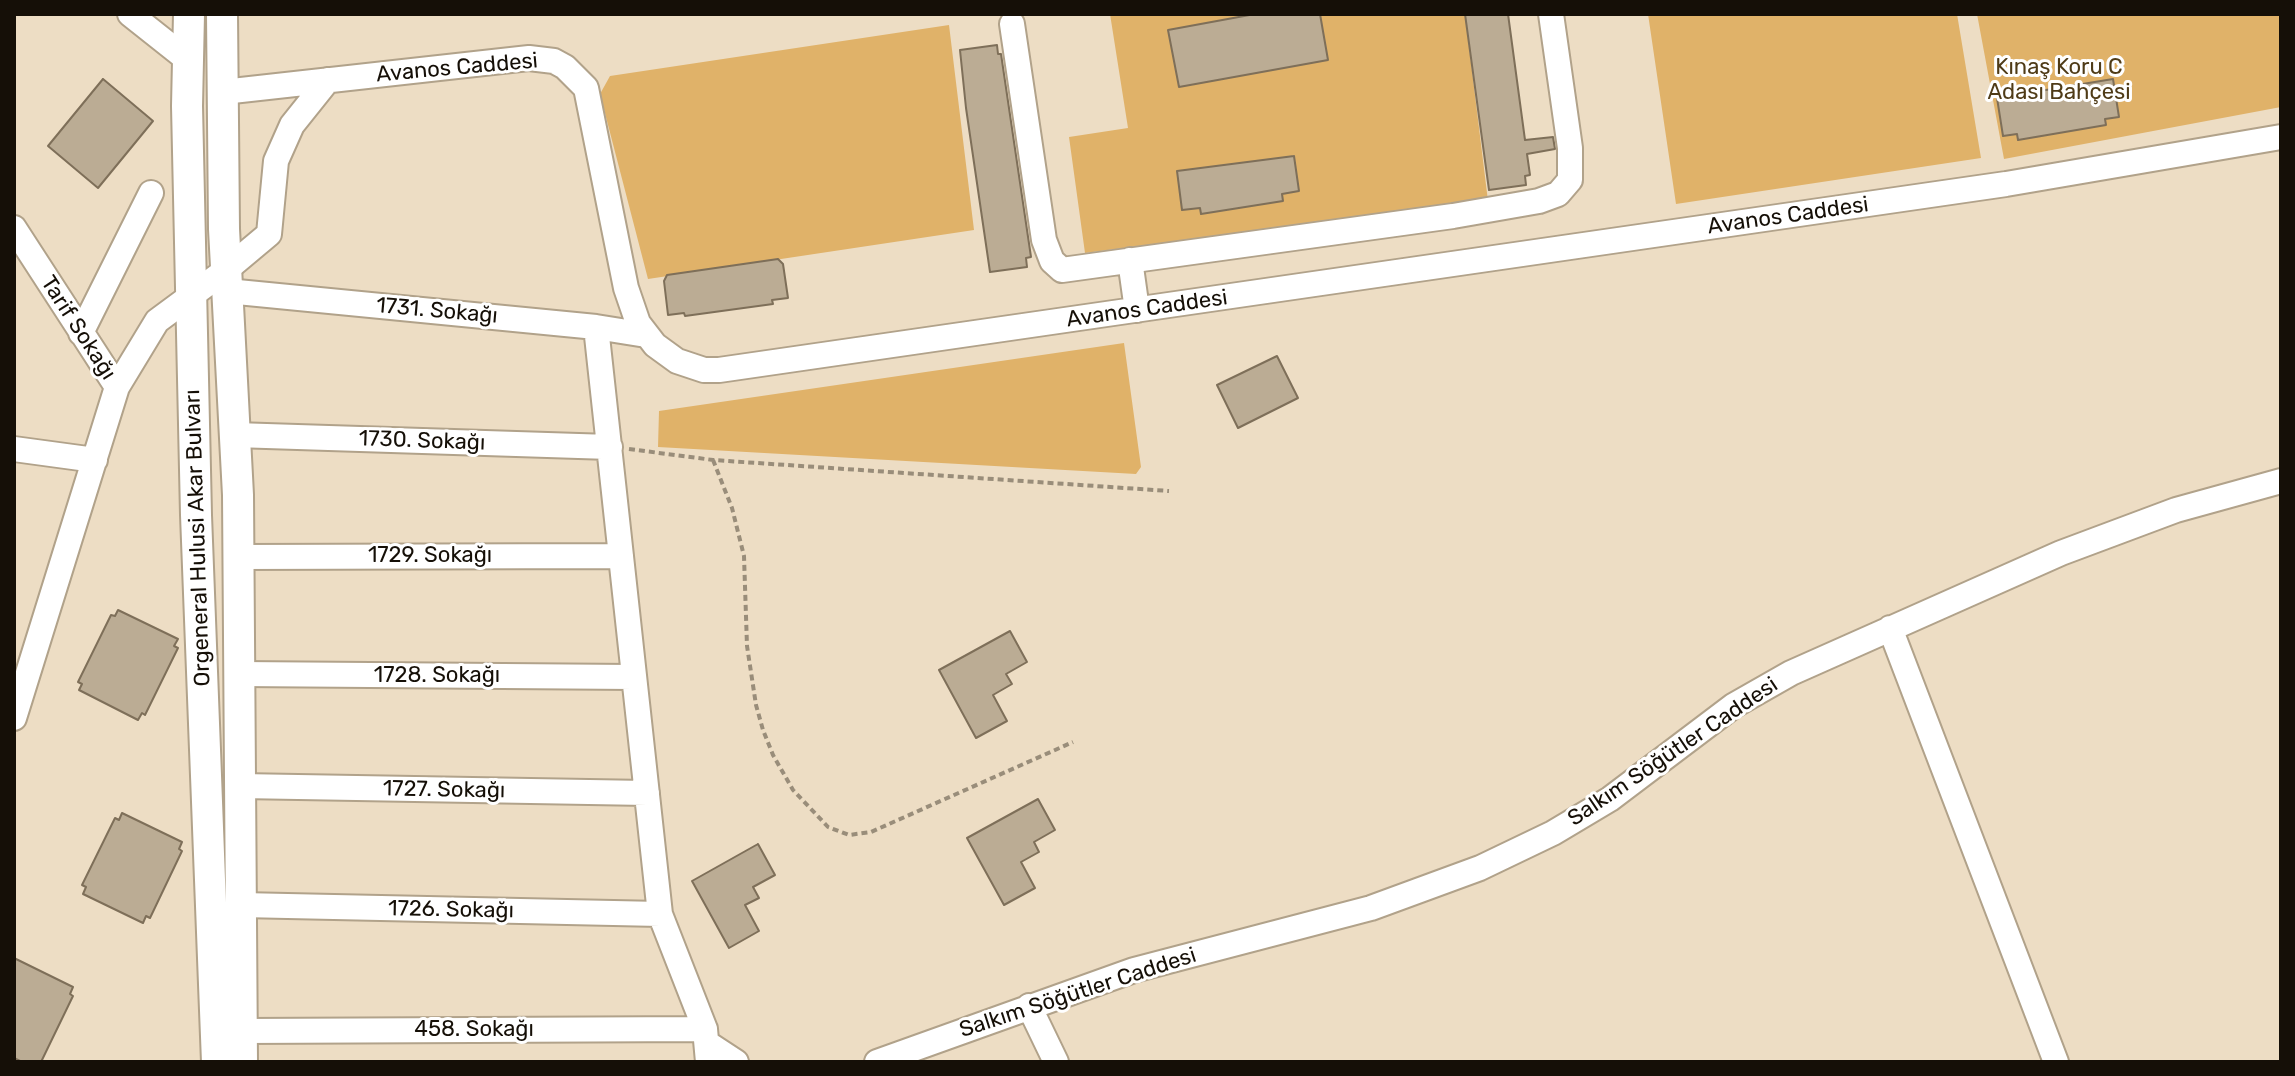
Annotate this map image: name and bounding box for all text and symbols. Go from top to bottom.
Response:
street label: Avanos Caddesi [375,48,539,88]
park label: Kınaş Koru C Adası Bahçesi [1987,55,2131,106]
street label: Avanos Caddesi [1706,192,1870,240]
street label: Tarif Sokağı [35,271,121,385]
street label: Avanos Caddesi [1065,285,1229,333]
street label: 1731. Sokağı [375,293,499,329]
street label: Orgeneral Hulusi Akar Bulvarı [180,389,216,687]
street label: 1730. Sokağı [358,426,486,456]
street label: 1729. Sokağı [368,543,492,569]
street label: 1728. Sokağı [374,663,500,689]
street label: Salkım Söğütler Caddesi [1563,672,1783,832]
street label: 1727. Sokağı [383,776,505,804]
street label: 1726. Sokağı [388,896,514,924]
street label: Salkım Söğütler Caddesi [956,942,1200,1044]
street label: 458. Sokağı [414,1017,534,1043]

